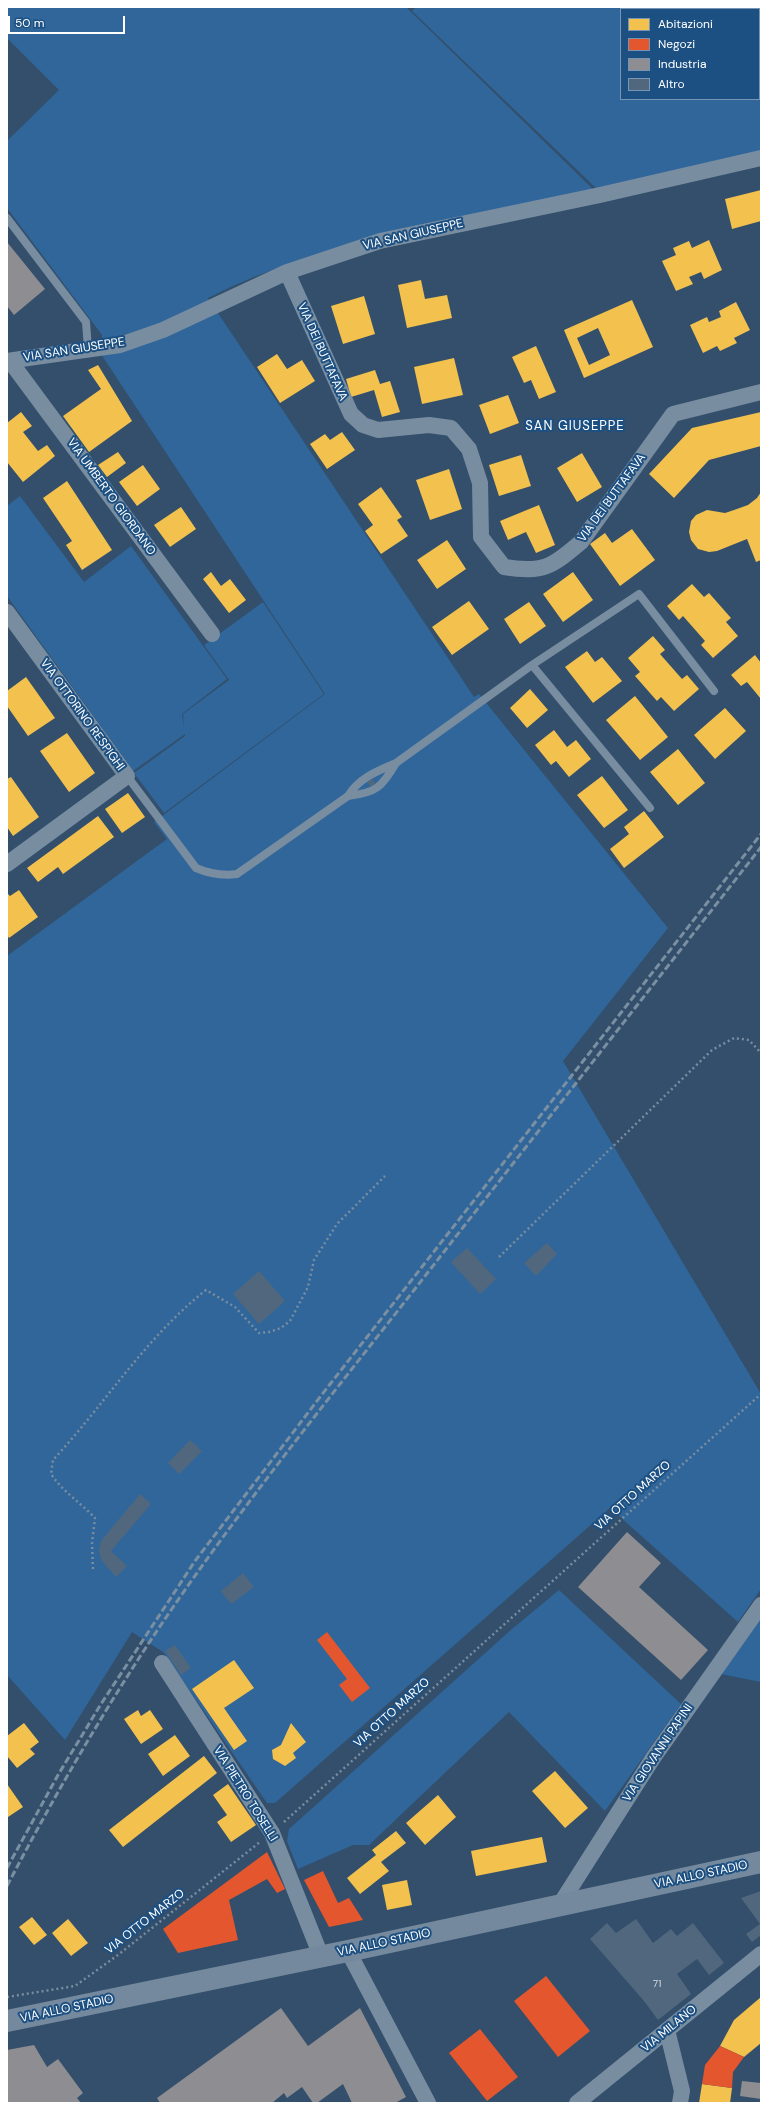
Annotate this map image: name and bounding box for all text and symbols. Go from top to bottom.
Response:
scale bar [10,8,127,34]
legend [620,8,760,100]
text: 50 m [15,15,44,31]
text: Abitazioni [658,16,713,32]
text: Negozi [658,36,695,52]
text: Industria [658,56,706,72]
text: Altro [658,76,685,92]
street label: VIA SAN GIUSEPPE [361,216,465,254]
street label: VIA DEI BUTTAFAVA [294,301,350,403]
street label: VIA SAN GIUSEPPE [22,335,126,365]
district label: SAN GIUSEPPE [525,419,625,435]
street label: VIA UMBERTO GIORDANO [64,436,158,558]
street label: VIA DEI BUTTAFAVA [575,451,649,545]
street label: VIA OTTORINO RESPIGHI [37,656,127,774]
street label: VIA OTTO MARZO [592,1458,674,1534]
street label: VIA OTTO MARZO [351,1675,433,1751]
street label: VIA GIOVANNI PAPINI [620,1701,696,1805]
street label: VIA PIETRO TOSELLI [210,1744,280,1844]
street label: VIA ALLO STADIO [653,1858,749,1892]
street label: VIA OTTO MARZO [102,1886,188,1958]
street label: VIA ALLO STADIO [336,1926,432,1960]
house number: 71 [653,1978,661,1990]
street label: VIA ALLO STADIO [19,1992,115,2026]
street label: VIA MILANO [639,2002,699,2056]

